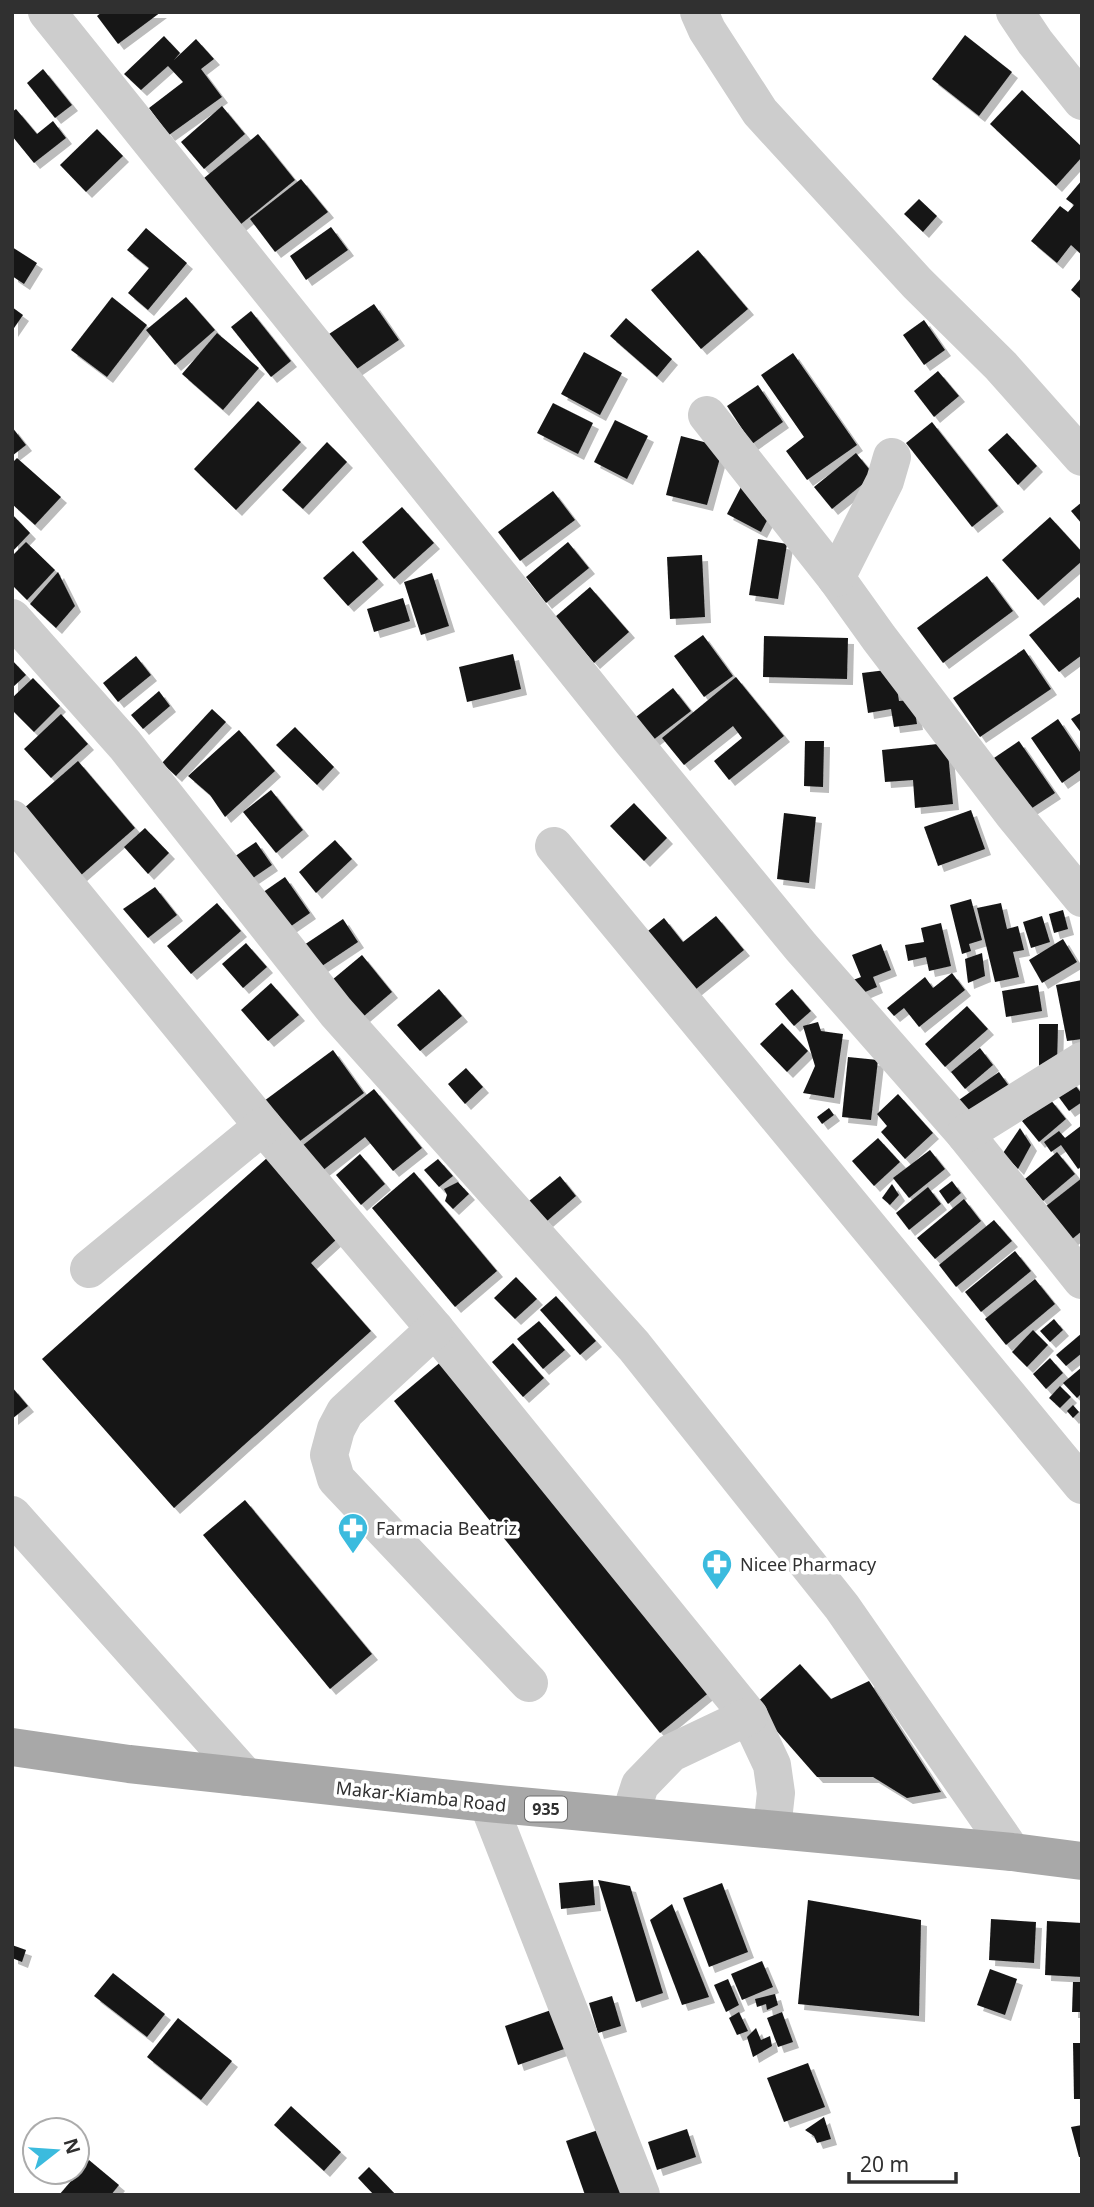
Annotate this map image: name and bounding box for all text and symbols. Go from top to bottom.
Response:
pharmacy icon: Farmacia Beatriz [336,1511,370,1555]
place label: Farmacia Beatriz [376,1516,517,1540]
pharmacy icon: Nicee Pharmacy [700,1547,734,1591]
place label: Nicee Pharmacy [740,1552,877,1576]
street label: Makar-Kiamba Road [335,1775,507,1817]
road number: 935 [525,1797,567,1822]
north arrow [21,2116,91,2186]
text: N [58,2135,87,2157]
scale bar [849,2140,956,2184]
text: 20 m [860,2150,909,2178]

